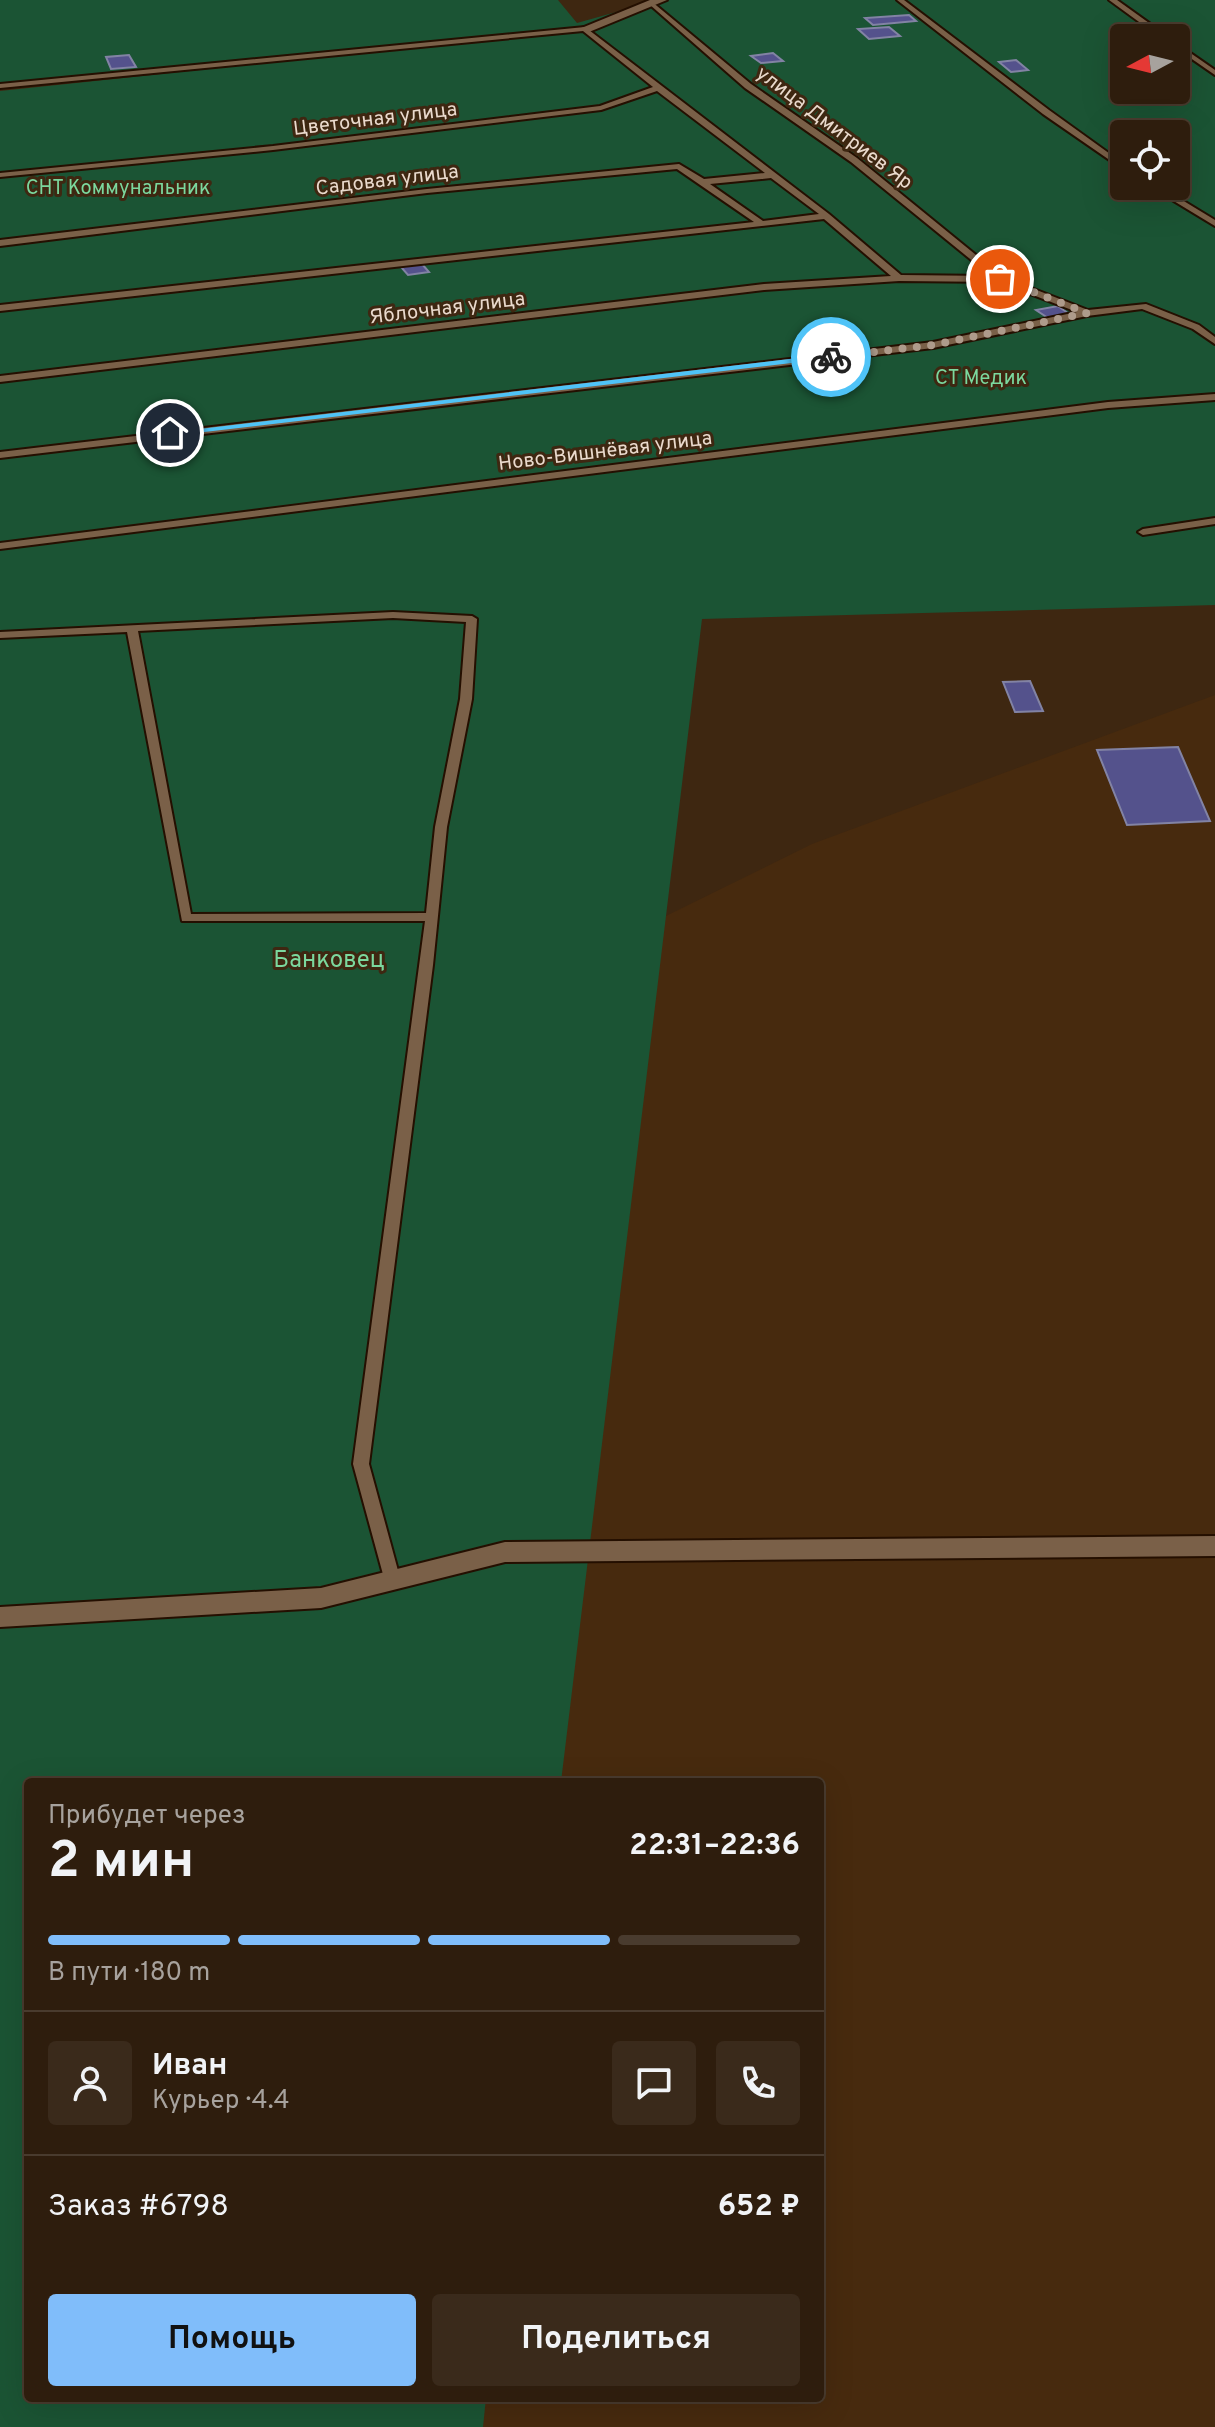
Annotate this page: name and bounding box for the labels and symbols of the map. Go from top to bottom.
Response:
north arrow [1110,24,1190,104]
street label: улица Дмитриев Яр [750,61,917,196]
street label: Цветочная улица [292,97,459,143]
street label: Садовая улица [314,159,460,203]
park label: СНТ Коммунальник [26,176,210,202]
pin [966,245,1034,313]
street label: Яблочная улица [368,287,527,331]
courier [791,317,871,397]
park label: СТ Медик [935,366,1027,392]
pin [136,399,204,467]
street label: Ново-Вишнёвая улица [497,426,714,478]
park label: Банковец [273,946,385,976]

